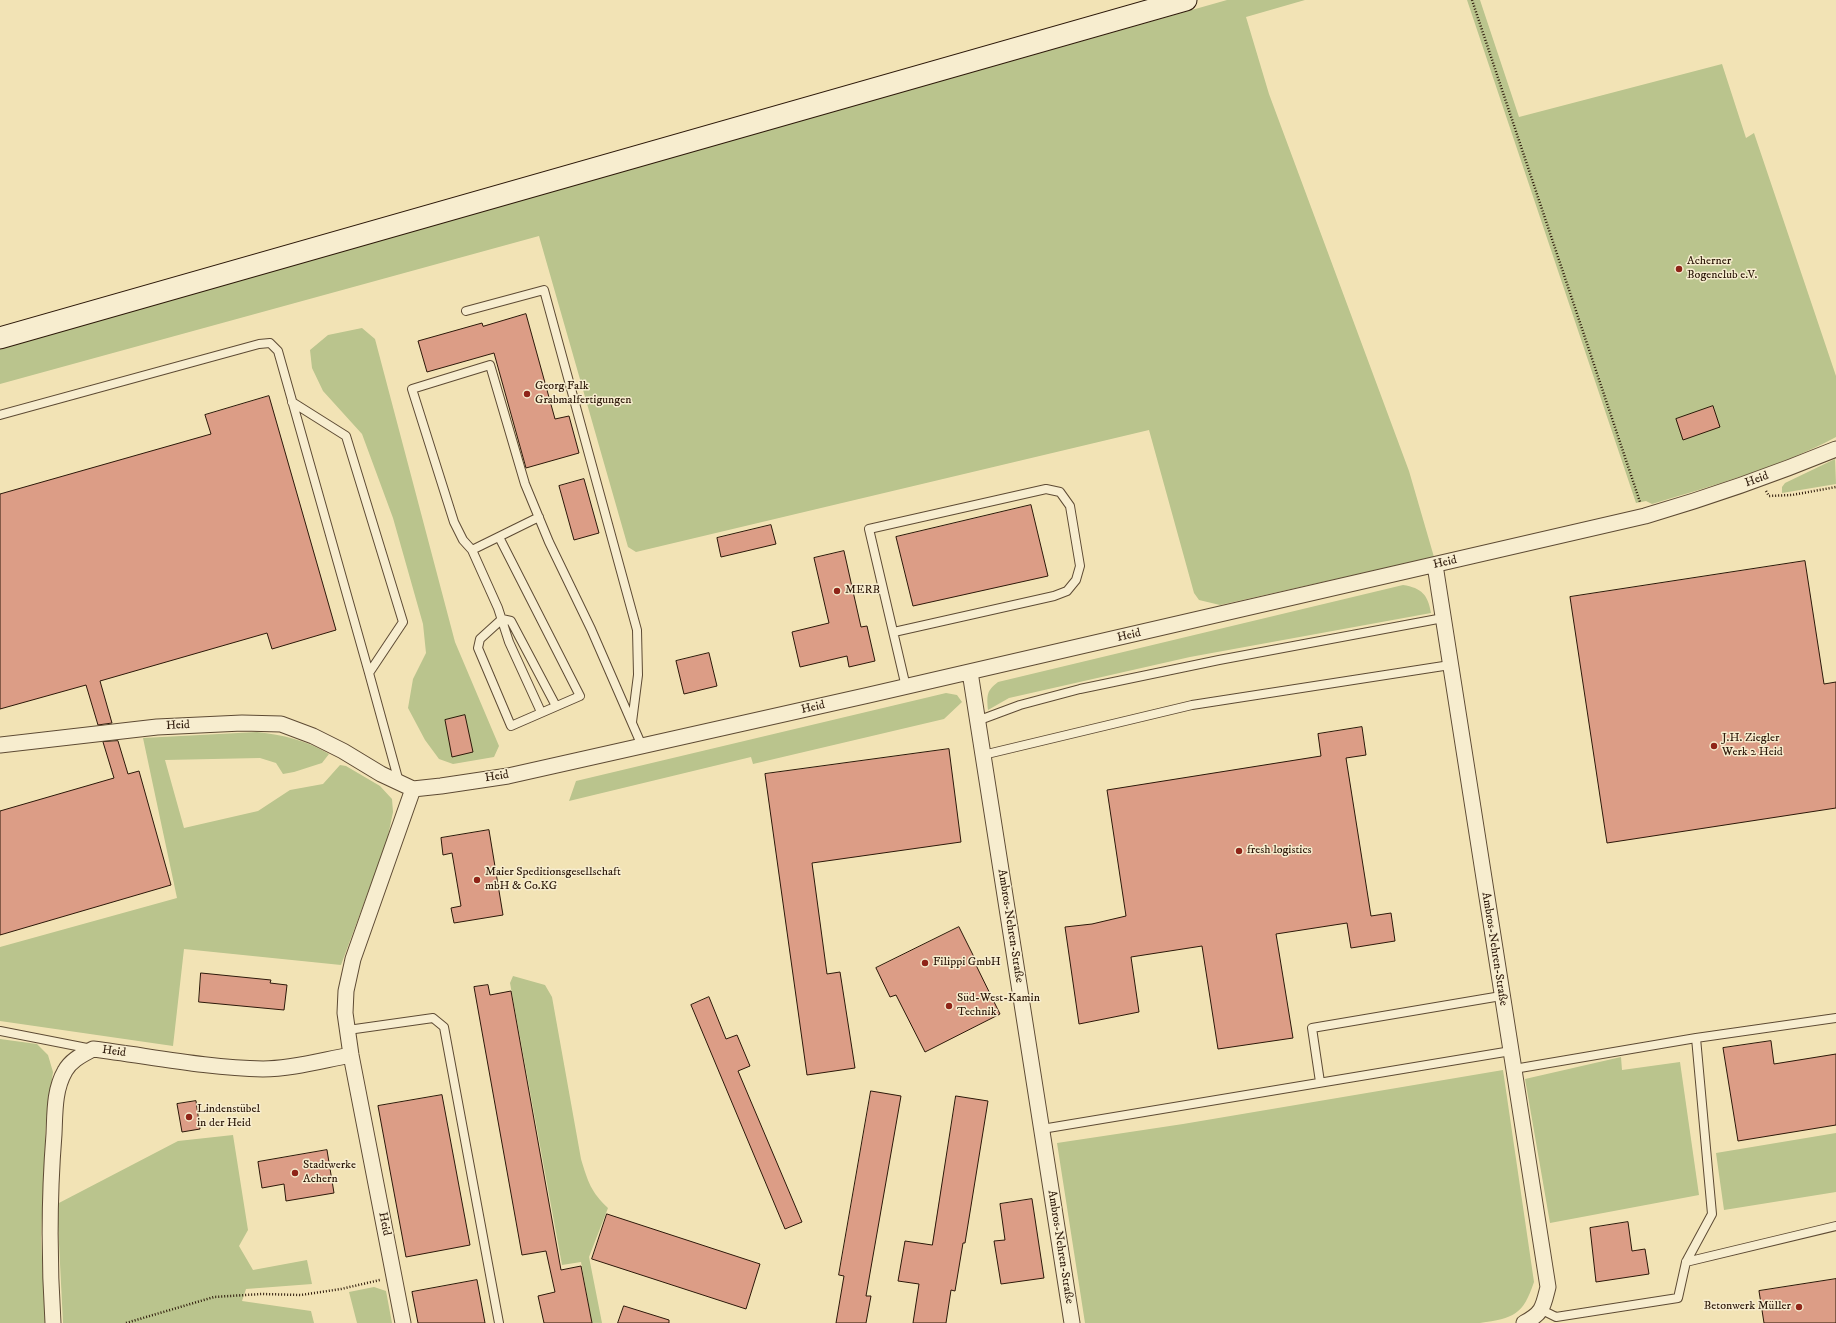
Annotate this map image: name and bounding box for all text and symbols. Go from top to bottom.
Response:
place label: Acherner Bogenclub e.V. [1687,255,1757,283]
marker: Acherner Bogenclub e.V. [1674,264,1684,274]
place label: Georg Falk Grabmalfertigungen [535,380,631,408]
marker: Georg Falk Grabmalfertigungen [522,389,532,399]
street label: Heid [1743,469,1771,491]
street label: Heid [1432,553,1458,573]
place label: MERB [845,584,880,598]
marker: MERB [832,586,842,596]
street label: Heid [1116,626,1142,646]
street label: Heid [800,698,826,718]
street label: Heid [166,718,190,734]
place label: J.H. Ziegler Werk 2 Heid [1722,732,1783,760]
marker: J.H. Ziegler Werk 2 Heid [1709,741,1719,751]
street label: Heid [484,768,510,786]
place label: fresh logistics [1247,844,1312,858]
marker: fresh logistics [1234,846,1244,856]
place label: Maier Speditionsgesellschaft mbH & Co.KG [485,866,621,894]
street label: Ambros-Nehren-Straße [994,868,1026,984]
marker: Maier Speditionsgesellschaft mbH & Co.KG [472,875,482,885]
street label: Ambros-Nehren-Straße [1478,891,1510,1007]
place label: Filippi GmbH [933,956,1001,970]
marker: Filippi GmbH [920,958,930,968]
place label: Süd-West-Kamin Technik [957,992,1040,1020]
marker: Süd-West-Kamin Technik [944,1001,954,1011]
street label: Heid [101,1043,127,1061]
place label: Lindenstübel in der Heid [197,1103,260,1131]
marker: Lindenstübel in der Heid [184,1112,194,1122]
place label: Stadtwerke Achern [303,1159,356,1187]
marker: Stadtwerke Achern [290,1168,300,1178]
street label: Ambros-Nehren-Straße [1044,1189,1076,1305]
street label: Heid [375,1211,393,1237]
place label: Betonwerk Müller [1704,1300,1791,1314]
marker: Betonwerk Müller [1794,1302,1804,1312]

